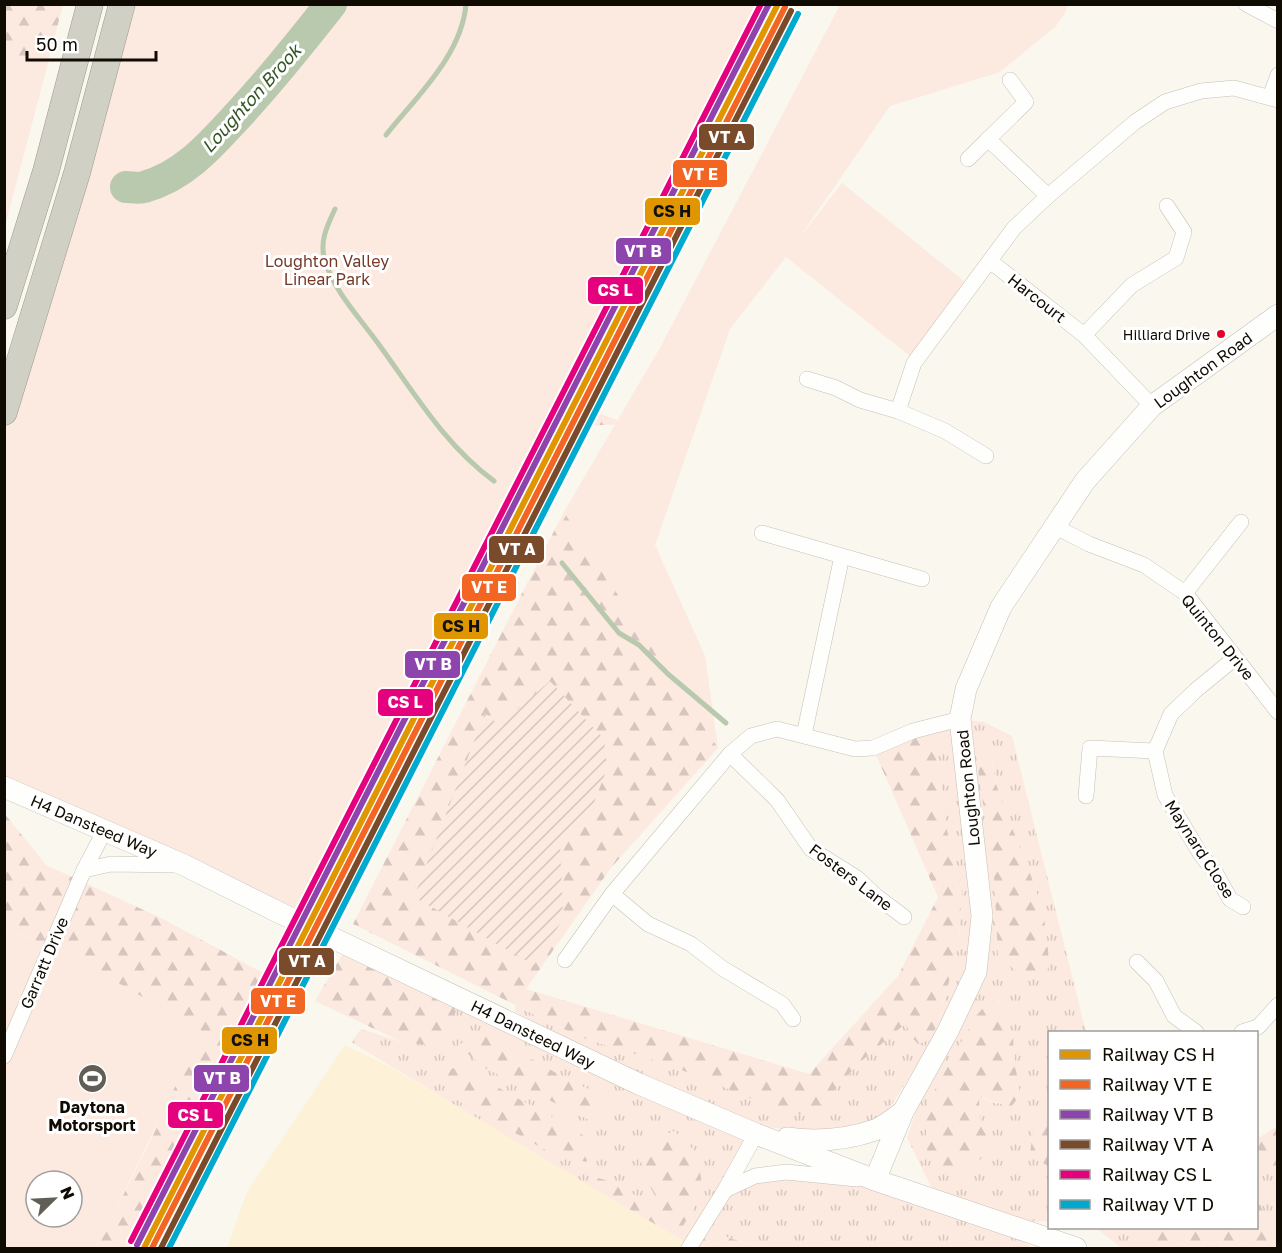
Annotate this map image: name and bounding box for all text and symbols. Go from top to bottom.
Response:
scale bar [27,24,156,62]
text: 50 m [36,33,78,55]
water label: Loughton Brook [197,38,307,157]
line badge: VT A [698,123,755,151]
text: VT A [708,127,746,147]
line badge: VT E [672,159,728,188]
text: VT E [682,164,718,184]
line badge: CS H [644,197,701,226]
text: CS H [653,201,691,221]
line badge: VT B [615,237,672,265]
text: VT B [624,241,662,261]
park label: Loughton Valley Linear Park [265,251,389,289]
street label: Harcourt [1004,269,1070,327]
line badge: CS L [587,276,644,305]
text: CS L [597,280,633,300]
place label: Hilliard Drive [1123,326,1210,343]
street label: Loughton Road [1150,328,1256,412]
marker: Hilliard Drive [1215,328,1227,340]
line badge: VT A [488,535,545,564]
text: VT A [498,539,536,559]
line badge: VT E [461,573,517,602]
text: VT E [471,577,507,597]
street label: Quinton Drive [1177,590,1259,684]
line badge: CS H [433,612,489,640]
text: CS H [442,616,480,636]
line badge: VT B [404,650,461,679]
text: VT B [414,654,452,674]
line badge: CS L [377,688,434,717]
text: CS L [387,692,423,712]
street label: Loughton Road [952,729,984,847]
street label: H4 Dansteed Way [28,790,160,862]
street label: Maynard Close [1161,796,1239,902]
street label: Fosters Lane [805,839,897,915]
street label: Garratt Drive [16,914,72,1012]
line badge: VT A [278,947,335,976]
text: VT A [288,951,326,971]
line badge: VT E [250,987,306,1015]
text: VT E [260,991,296,1011]
street label: H4 Dansteed Way [468,995,598,1073]
line badge: CS H [221,1026,278,1055]
text: CS H [231,1030,269,1050]
legend [1048,1031,1258,1229]
text: Railway CS H [1102,1043,1215,1065]
sports icon: Daytona Motorsport [76,1063,108,1095]
line badge: VT B [193,1064,250,1093]
text: VT B [203,1068,241,1088]
text: Railway VT E [1102,1073,1212,1095]
place label: Daytona Motorsport [48,1097,136,1135]
line badge: CS L [167,1101,224,1129]
text: Railway VT B [1102,1103,1214,1125]
text: CS L [177,1105,213,1125]
text: Railway VT A [1102,1133,1214,1155]
text: Railway CS L [1102,1163,1212,1185]
north arrow [24,1169,84,1229]
text: N [56,1183,79,1203]
text: Railway VT D [1102,1193,1214,1215]

